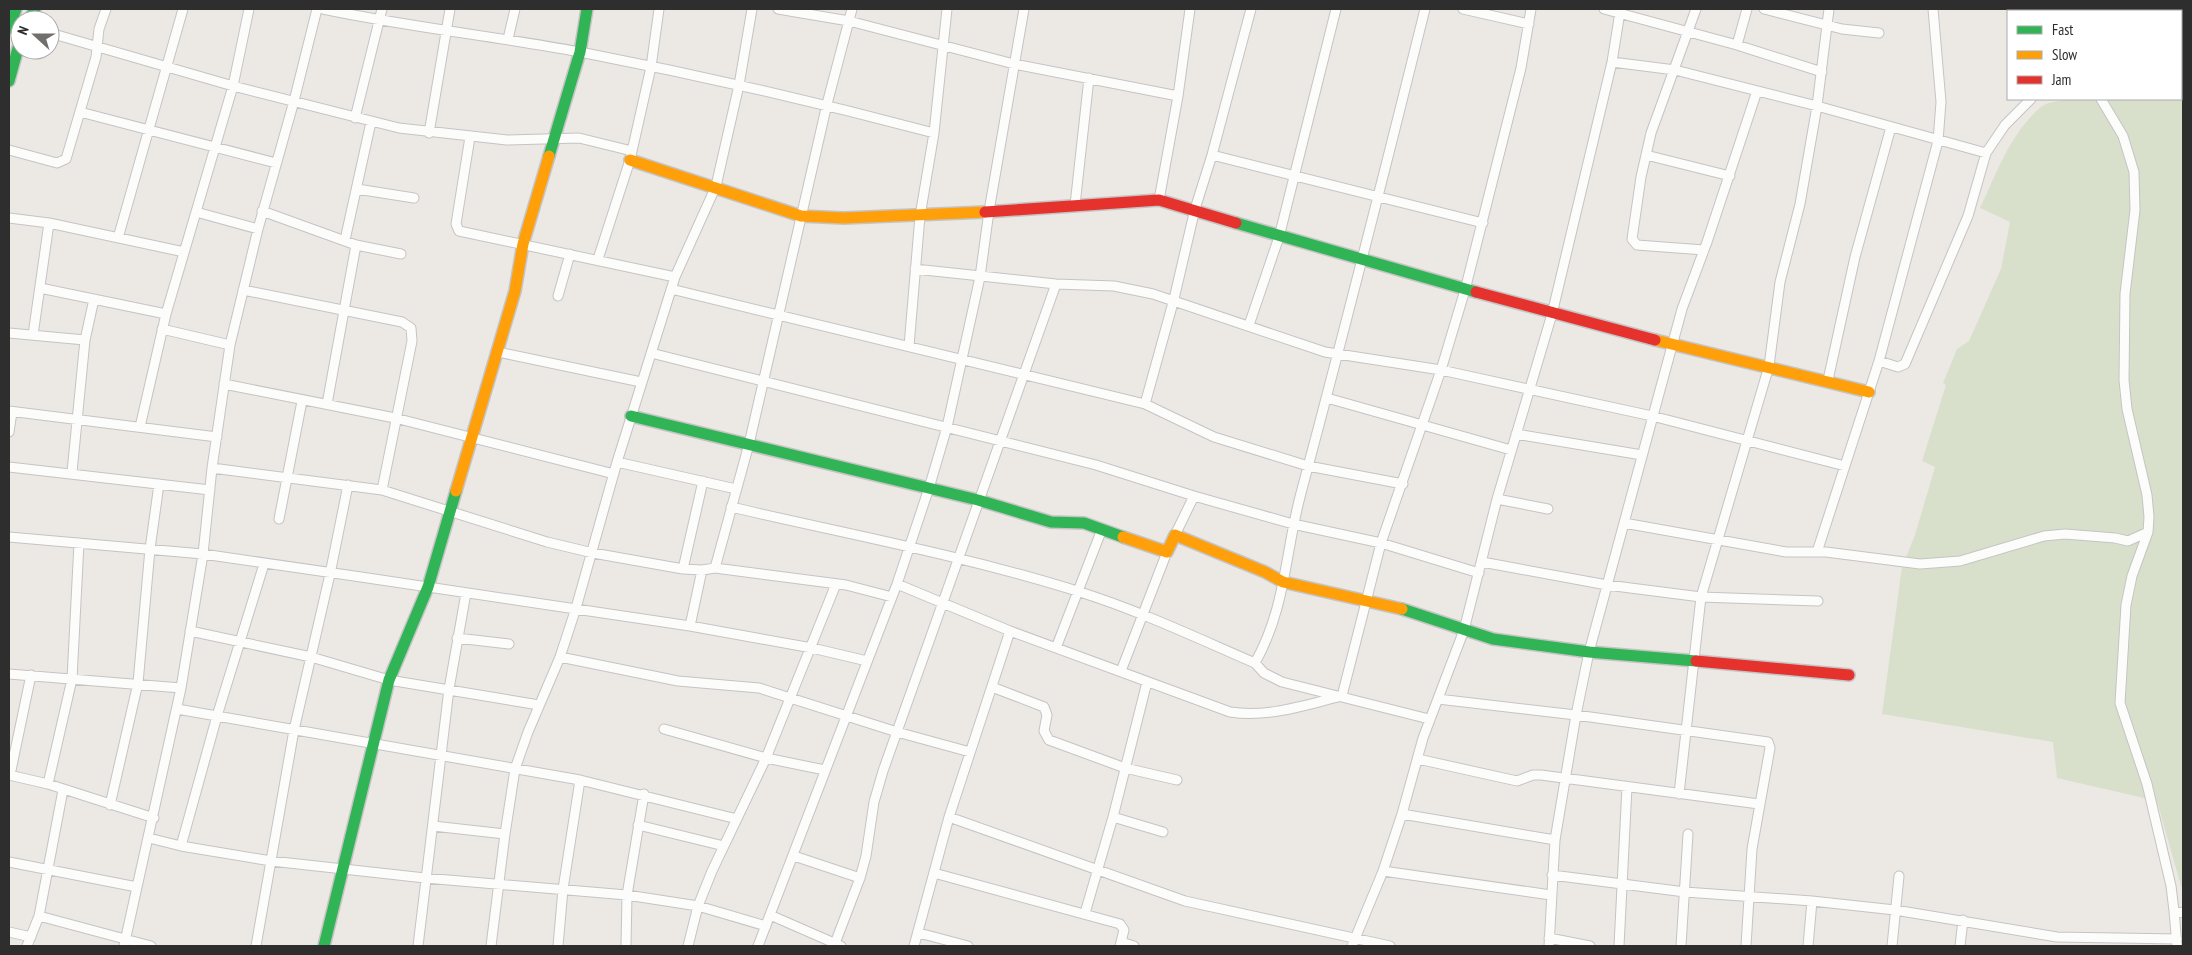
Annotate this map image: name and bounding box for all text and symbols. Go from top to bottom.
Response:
north arrow [10,10,60,60]
legend [2007,10,2182,100]
text: Fast [2052,20,2073,39]
text: N [13,24,33,37]
text: Slow [2052,45,2077,64]
text: Jam [2051,70,2071,89]

